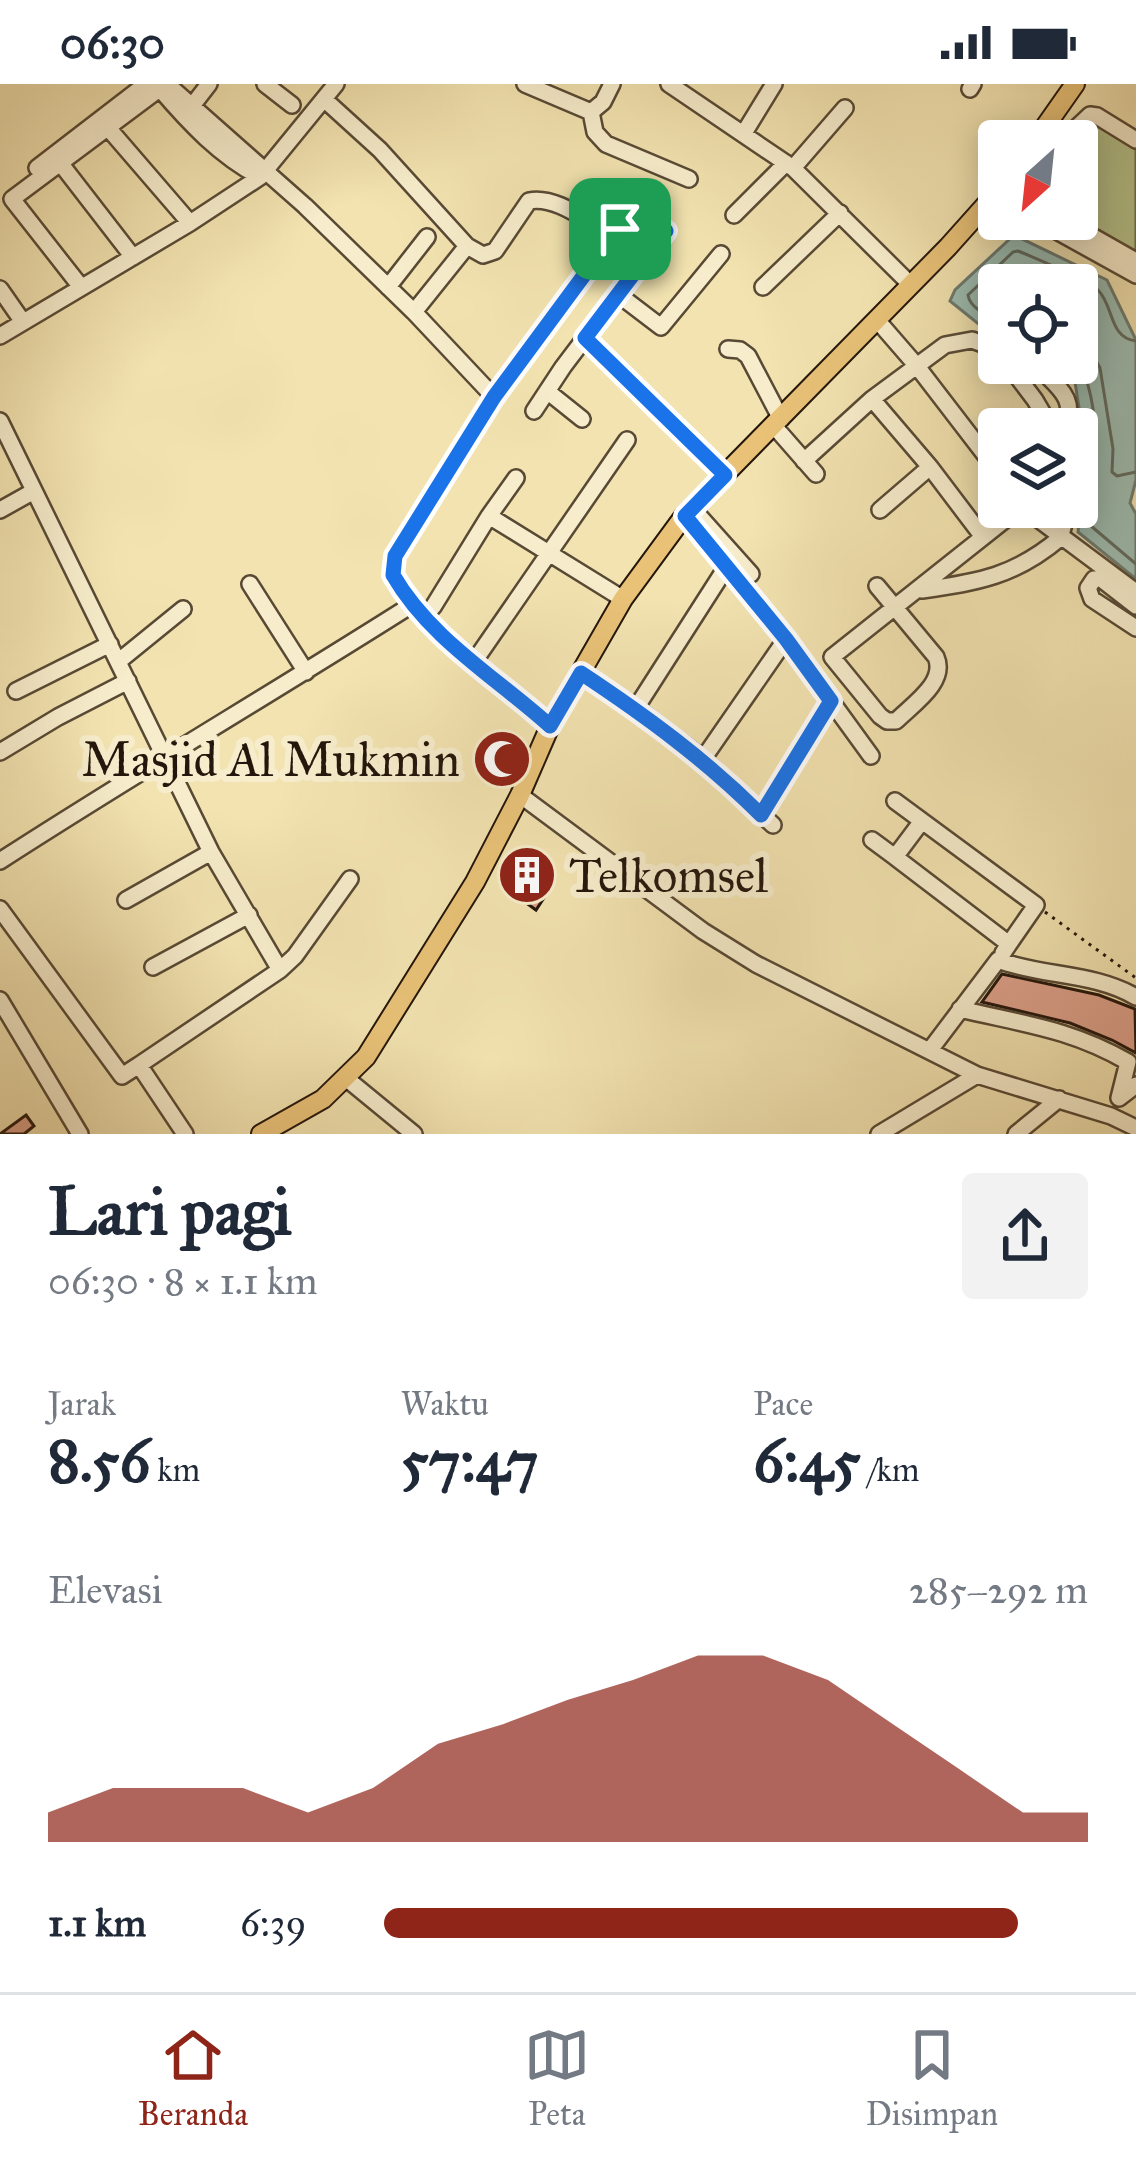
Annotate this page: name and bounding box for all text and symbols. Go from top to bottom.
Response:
text: 06:30 [60,15,165,70]
north arrow [978,120,1098,240]
map controls [978,120,1098,528]
pin [569,178,671,280]
icon: arrive [587,196,653,262]
button: locate [978,264,1098,384]
button: layers [978,408,1098,528]
mosque icon: Masjid Al Mukmin [471,728,533,790]
place label: Masjid Al Mukmin [82,730,460,789]
building icon: Telkomsel [496,844,558,906]
place label: Telkomsel [569,846,768,905]
text: Lari pagi [48,1171,292,1252]
button: share [962,1173,1088,1299]
text: 06:30 · 8 × 1.1 km [48,1257,318,1305]
text: Jarak [48,1384,116,1424]
text: Waktu [401,1384,489,1424]
text: Pace [753,1384,813,1424]
text: 8.56 [48,1424,150,1497]
text: 57:47 [401,1424,539,1497]
text: 6:45 [753,1424,861,1497]
text: km [150,1450,200,1490]
text: /km [861,1450,920,1490]
text: Elevasi [48,1566,162,1614]
text: 285–292 m [909,1566,1088,1614]
text: 1.1 km [48,1899,146,1947]
text: 6:39 [240,1899,306,1947]
tab: Beranda [138,2022,248,2134]
tab: Peta [524,2022,590,2134]
tab: Disimpan [866,2022,998,2134]

